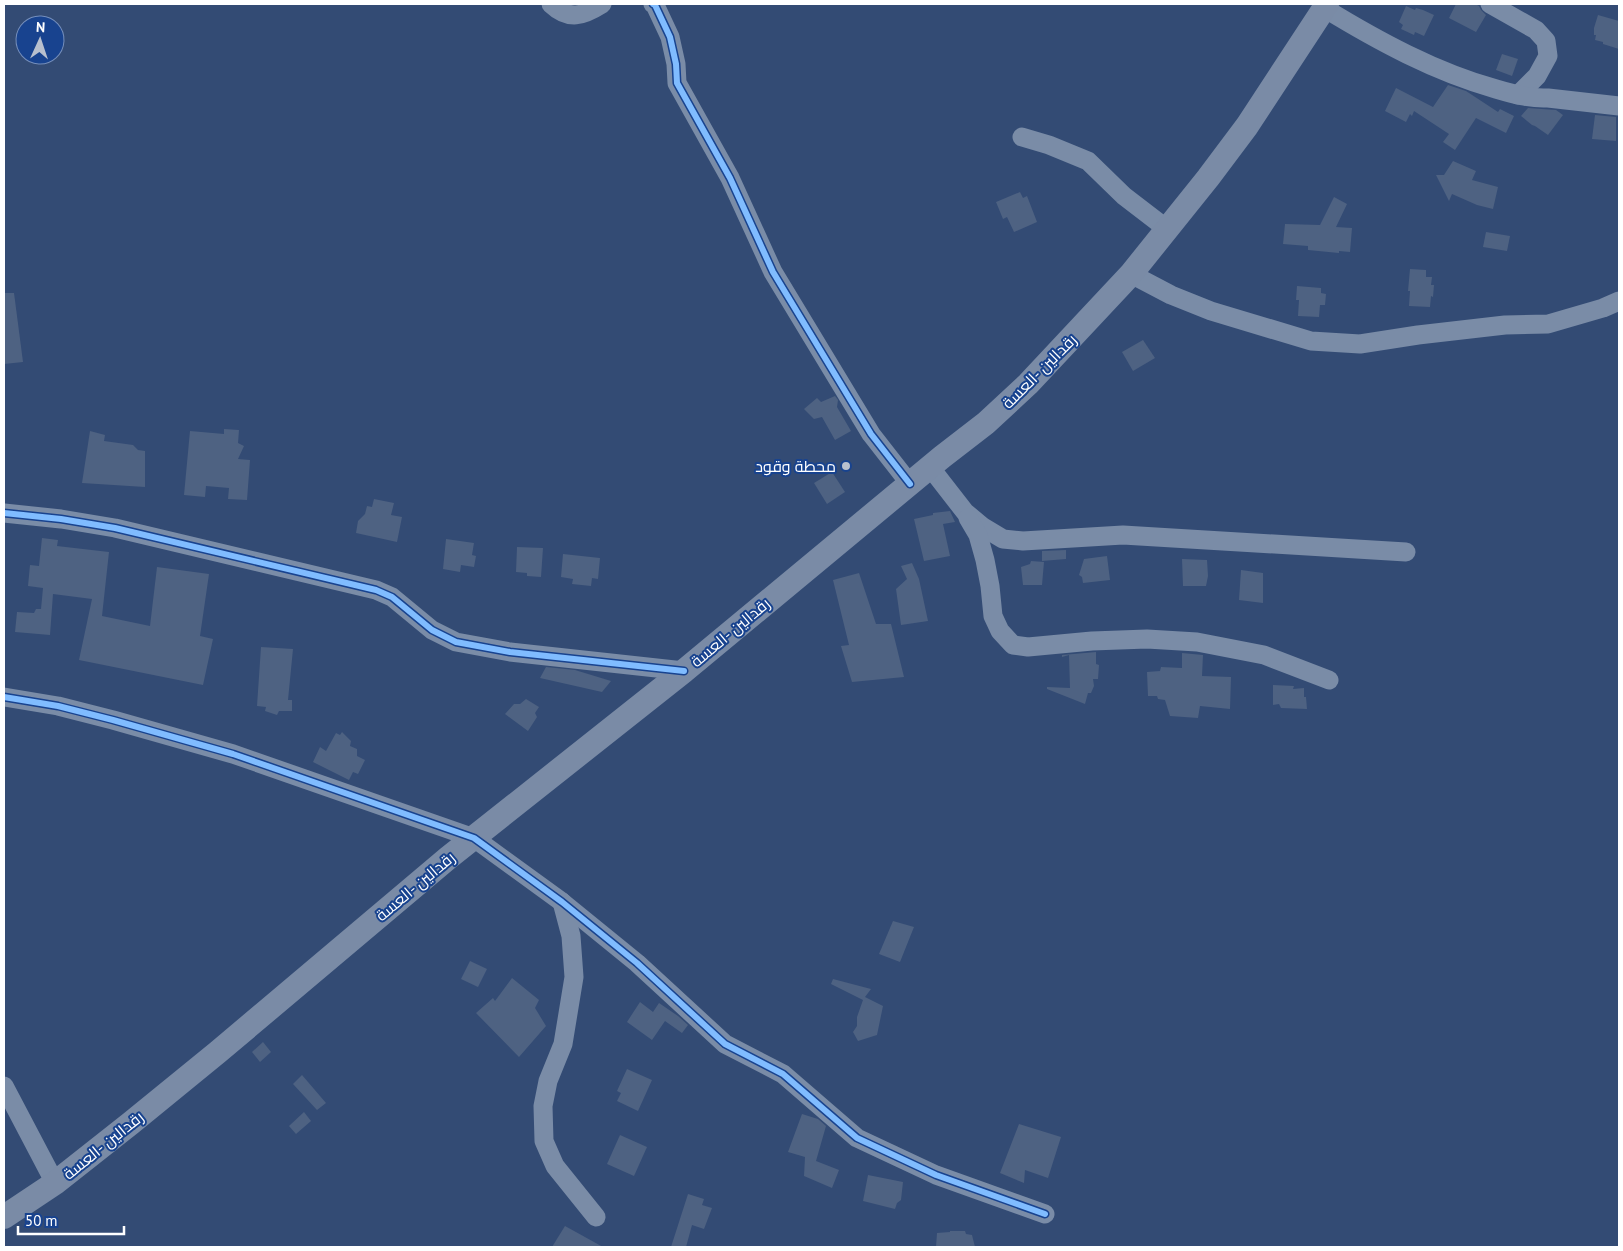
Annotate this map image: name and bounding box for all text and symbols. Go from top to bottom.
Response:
north arrow [15,15,65,65]
text: N [36,18,46,36]
street label: رقدالين -العسة [997,329,1081,413]
place label: محطة وقود [755,456,836,476]
marker: محطة وقود [840,460,852,472]
street label: رقدالين -العسة [686,593,774,672]
street label: رقدالين -العسة [371,847,459,926]
street label: رقدالين -العسة [59,1106,148,1184]
scale bar [18,1204,124,1236]
text: 50 m [25,1211,58,1230]

